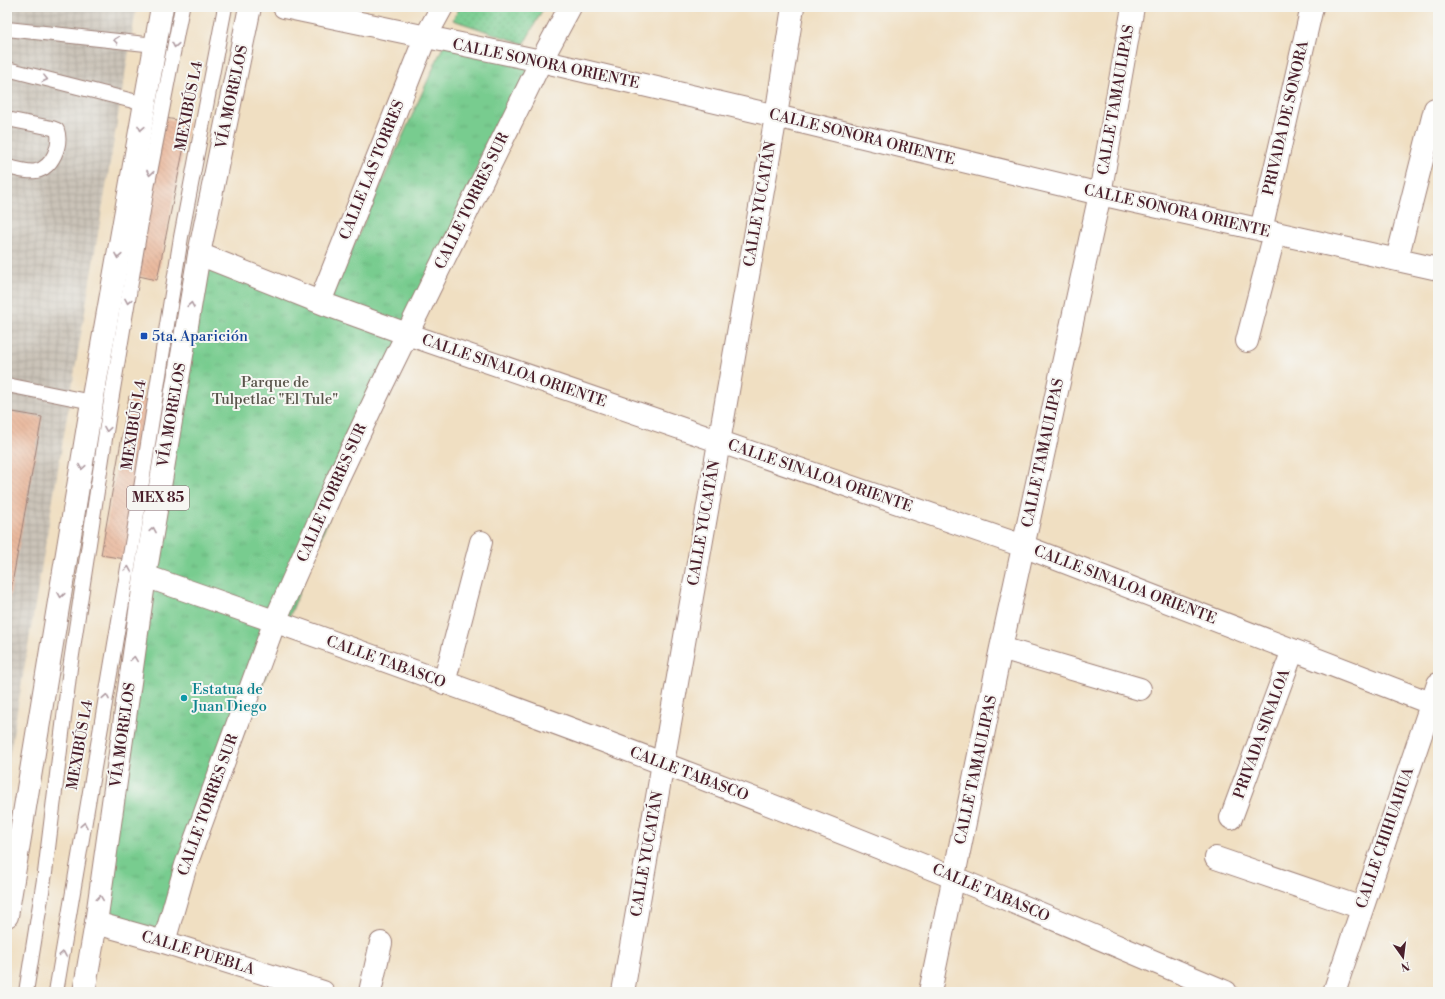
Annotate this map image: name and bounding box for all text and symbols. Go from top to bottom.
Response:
street label: CALLE TAMAULIPAS [1093,23,1139,177]
street label: CALLE SONORA ORIENTE [451,35,641,93]
one-way arrow [113,36,119,45]
street label: PRIVADA DE SONORA [1259,38,1313,197]
one-way arrow [171,42,180,48]
street label: VÍA MORELOS [211,43,252,152]
street label: MEXIBÚS L4 [170,59,207,152]
one-way arrow [41,74,48,83]
street label: CALLE LAS TORRES [335,97,409,243]
street label: CALLE SONORA ORIENTE [767,105,957,169]
one-way arrow [137,125,146,131]
street label: CALLE TORRES SUR [431,129,514,272]
street label: CALLE YUCATÁN [739,140,780,268]
one-way arrow [147,170,155,176]
street label: CALLE SONORA ORIENTE [1082,180,1272,242]
one-way arrow [114,253,123,259]
one-way arrow [124,298,133,304]
one-way arrow [186,302,195,308]
place label: 5ta. Aparición [152,327,248,346]
street label: CALLE SINALOA ORIENTE [419,330,609,412]
marker: 5ta. Aparición [139,331,149,341]
street label: VÍA MORELOS [152,361,191,470]
park label: Parque de Tulpetlac "El Tule" [212,373,338,409]
street label: CALLE TAMAULIPAS [1018,377,1068,529]
street label: MEXIBÚS L4 [117,378,151,471]
street label: CALLE TORRES SUR [293,420,371,565]
one-way arrow [103,426,112,432]
street label: CALLE SINALOA ORIENTE [725,435,915,517]
street label: CALLE YUCATÁN [683,459,724,587]
one-way arrow [78,464,87,470]
road number: MEX 85 [127,486,189,510]
one-way arrow [148,527,157,533]
street label: CALLE SINALOA ORIENTE [1031,541,1219,629]
one-way arrow [123,566,132,572]
one-way arrow [57,592,66,599]
street label: CALLE TABASCO [324,632,449,693]
one-way arrow [129,656,138,662]
street label: PRIVADA SINALOA [1230,666,1295,801]
place label: Estatua de Juan Diego [191,680,267,716]
street label: VÍA MORELOS [105,681,140,790]
marker: Estatua de Juan Diego [179,693,189,703]
one-way arrow [101,694,109,700]
street label: CALLE TAMAULIPAS [951,694,1001,846]
street label: MEXIBÚS L4 [62,698,97,791]
street label: CALLE TORRES SUR [173,731,243,879]
street label: CALLE TABASCO [627,743,751,806]
street label: CALLE CHIHUAHUA [1352,764,1418,911]
street label: CALLE YUCATÁN [626,790,667,918]
one-way arrow [79,822,88,828]
street label: CALLE TABASCO [929,860,1053,926]
one-way arrow [95,895,104,901]
street label: CALLE PUEBLA [139,927,258,979]
north arrow [1383,937,1423,977]
one-way arrow [58,950,66,957]
text: N [1399,958,1411,974]

